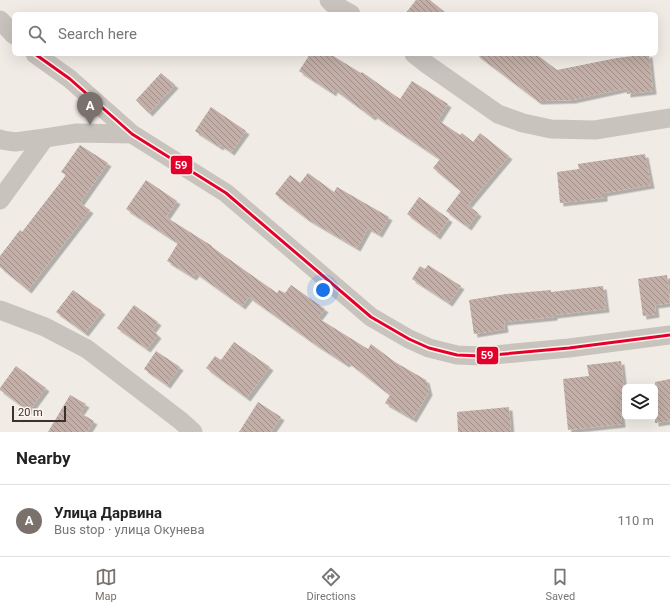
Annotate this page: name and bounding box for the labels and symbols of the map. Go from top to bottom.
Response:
pin: A [77,92,103,125]
line badge: 59 [170,155,193,175]
text: 59 [175,159,187,172]
your location [313,280,333,300]
line badge: 59 [476,346,499,365]
text: 59 [481,349,493,362]
scale bar [12,404,66,423]

